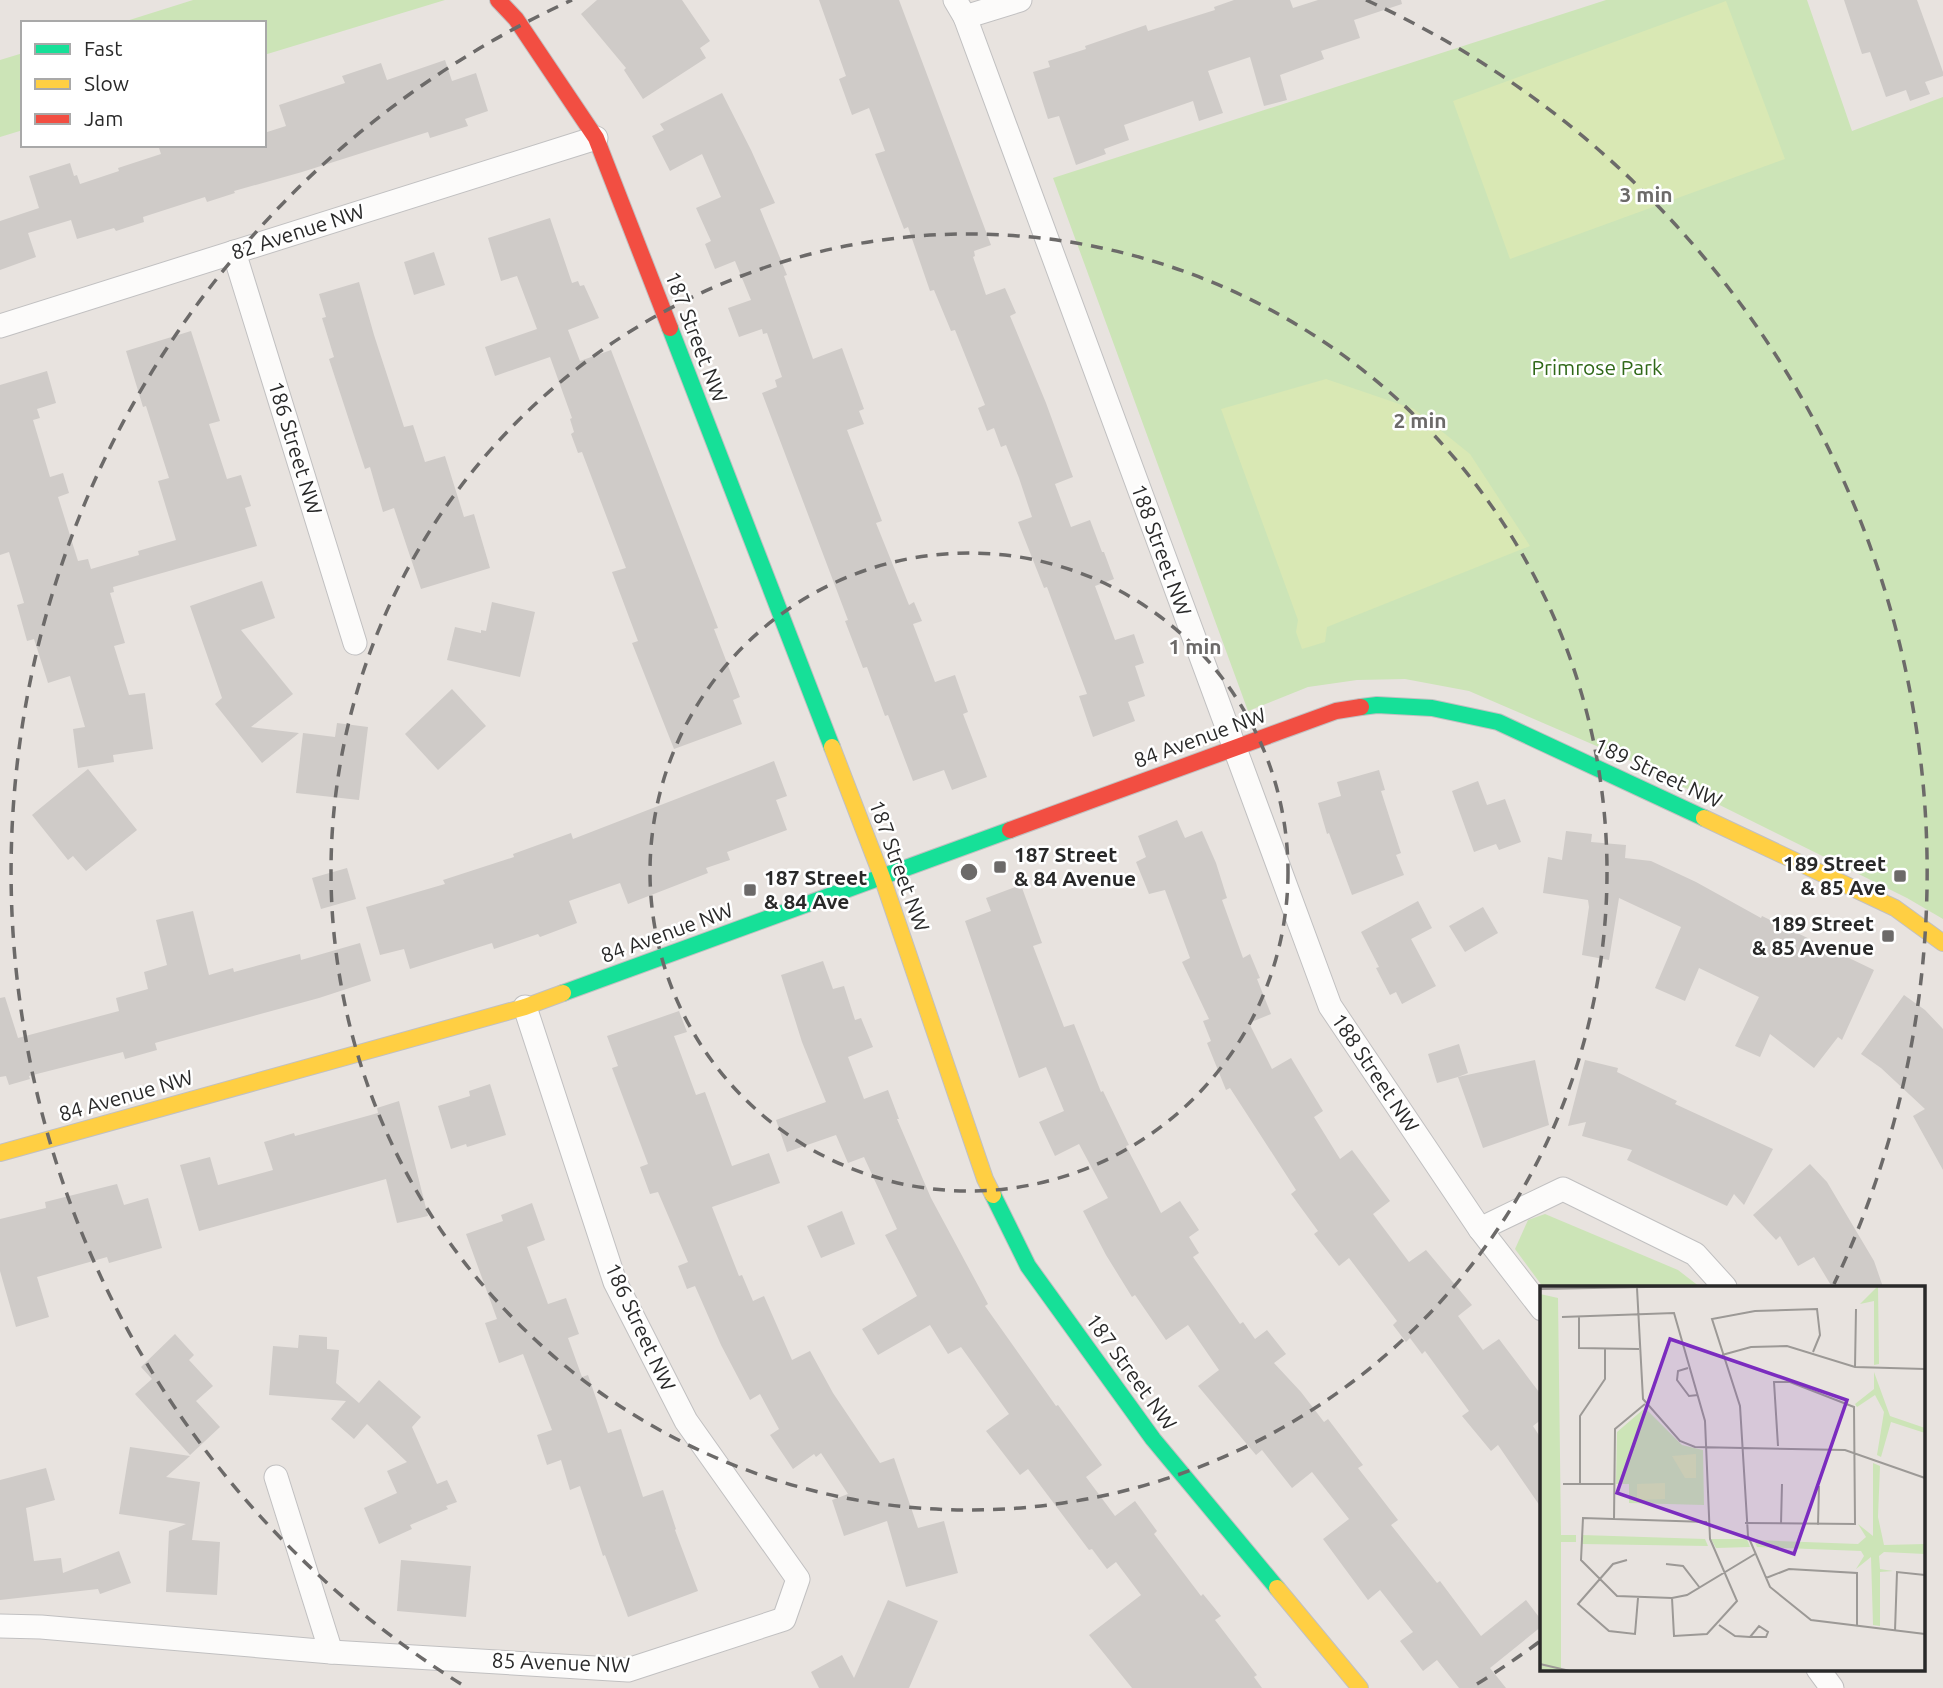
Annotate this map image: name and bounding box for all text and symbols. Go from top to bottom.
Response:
legend [21,21,266,147]
text: Fast [84,36,122,60]
text: Slow [84,71,129,95]
text: Jam [84,106,123,130]
text: 3 min [1619,182,1673,206]
street label: 82 Avenue NW [228,198,367,264]
street label: 187 Street NW [661,268,733,405]
park label: Primrose Park [1531,355,1663,379]
street label: 186 Street NW [264,378,328,517]
text: 2 min [1393,408,1447,432]
street label: 188 Street NW [1127,481,1197,619]
text: 1 min [1168,634,1222,658]
street label: 84 Avenue NW [1131,702,1269,772]
street label: 189 Street NW [1591,732,1726,812]
street label: 187 Street NW [865,797,935,935]
place label: 187 Street & 84 Avenue [1014,842,1136,890]
place label: 189 Street & 85 Ave [1783,851,1886,899]
marker: 187 Street & 84 Avenue [992,859,1008,875]
centre of rings [957,860,981,884]
place label: 187 Street & 84 Ave [764,865,867,913]
marker: 189 Street & 85 Ave [1892,868,1908,884]
marker: 187 Street & 84 Ave [742,882,758,898]
street label: 84 Avenue NW [598,897,736,967]
place label: 189 Street & 85 Avenue [1752,911,1874,959]
marker: 189 Street & 85 Avenue [1880,928,1896,944]
street label: 188 Street NW [1327,1008,1424,1136]
street label: 84 Avenue NW [56,1064,196,1126]
street label: 186 Street NW [601,1259,681,1394]
inset map [1540,1286,1926,1670]
street label: 187 Street NW [1081,1308,1182,1434]
street label: 85 Avenue NW [491,1648,631,1676]

